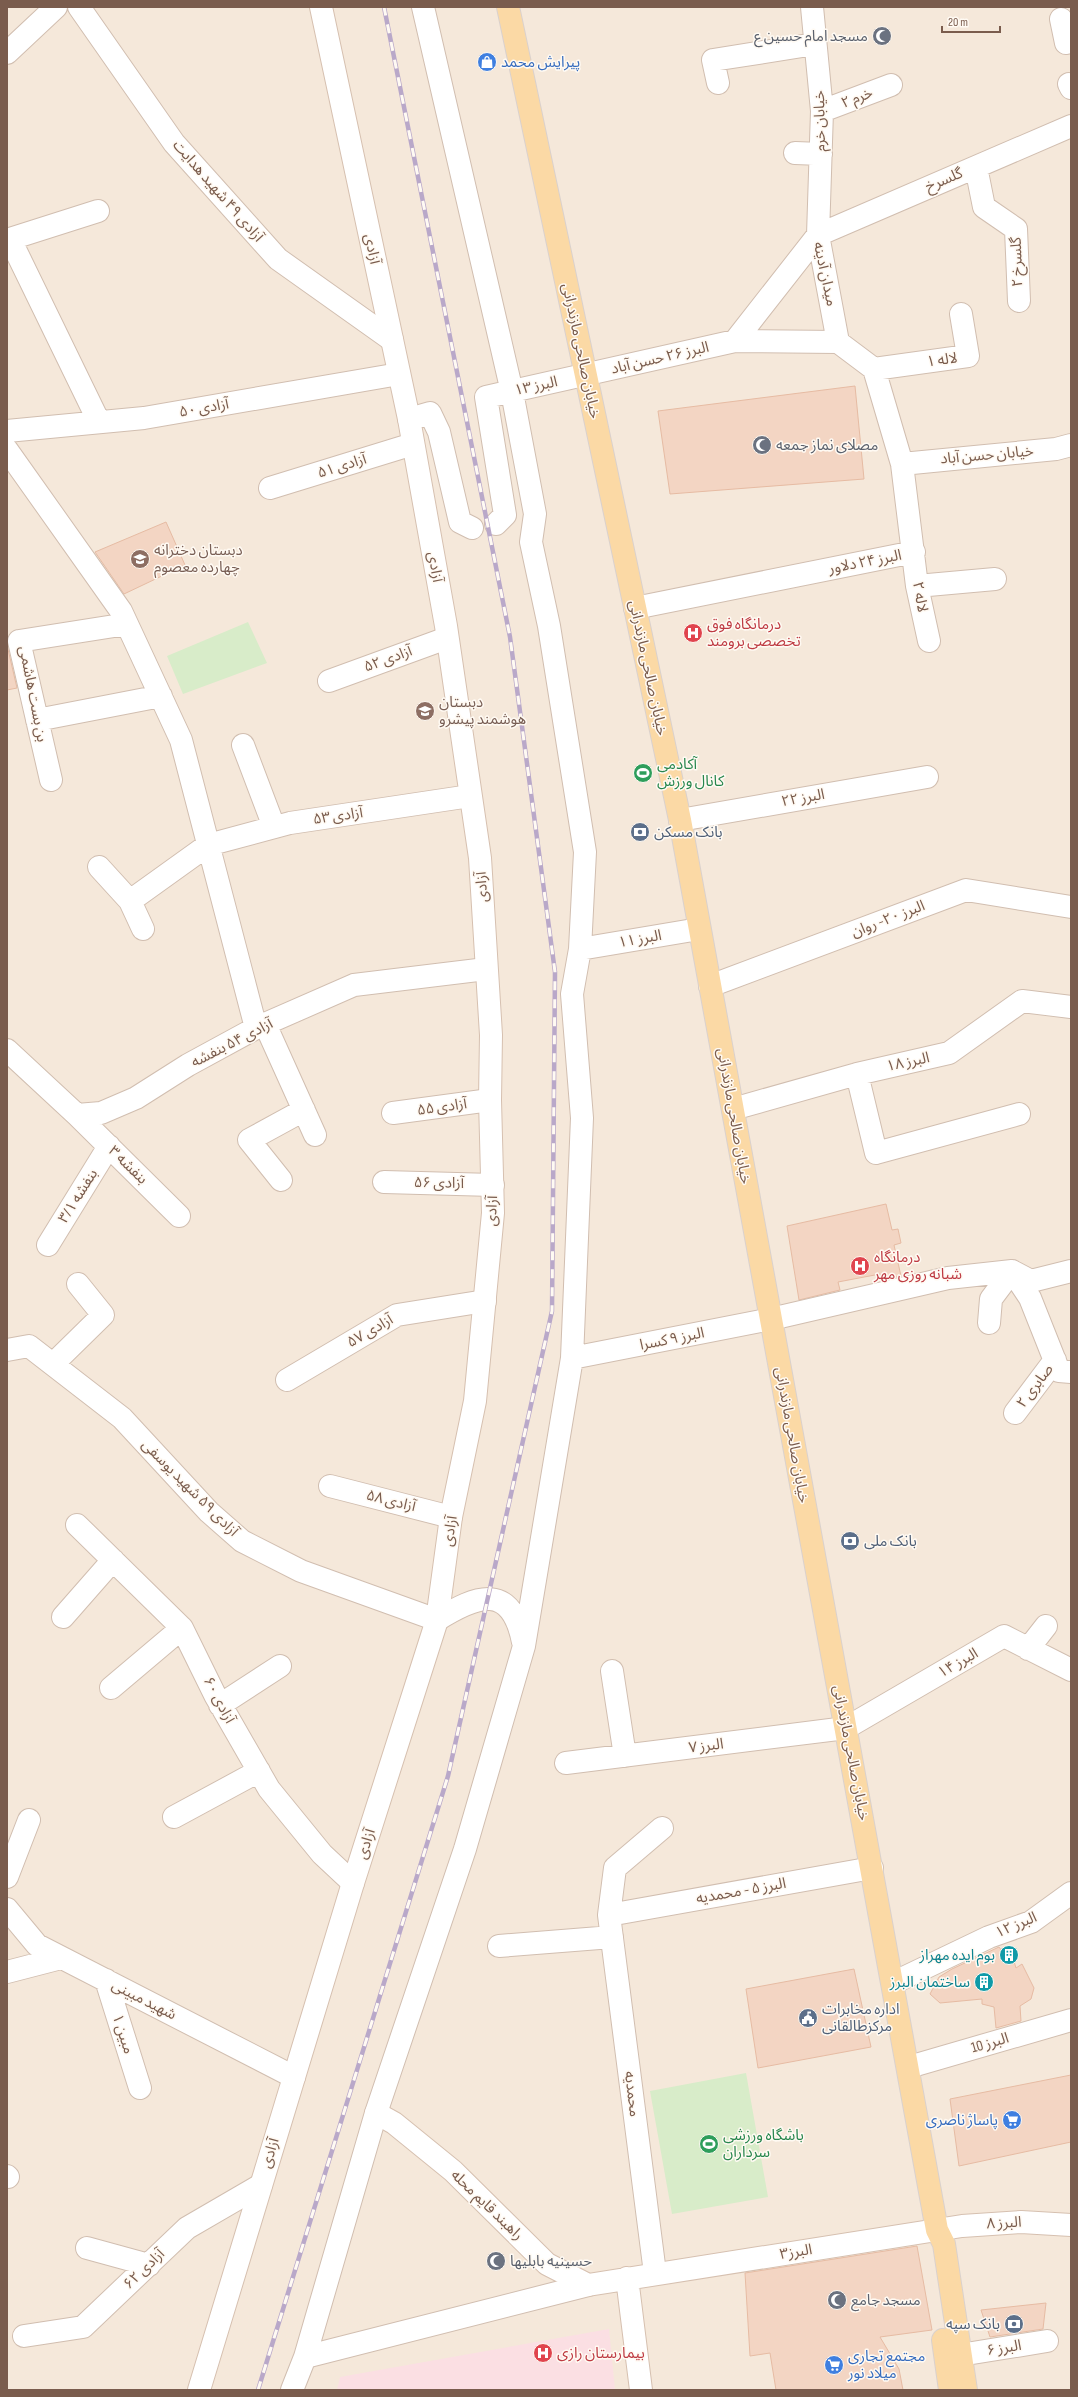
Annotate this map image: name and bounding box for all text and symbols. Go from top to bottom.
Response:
scale bar [942,8,1000,34]
text: 20 m [948,15,968,30]
mosque icon: مسجد امام حسین ع [871,25,893,47]
place label: مسجد امام حسین ع [754,27,868,48]
shop icon: پیرایش محمد [476,51,498,73]
place label: پیرایش محمد [501,53,580,72]
street label: خرم ۲ [838,83,876,114]
street label: خیابان خرم [810,90,831,152]
street label: آزادی ۴۹ شهید هدایت [168,136,268,246]
street label: گلسرخ [922,163,967,198]
street label: آزادی [360,232,385,267]
street label: گلسرخ ۲ [1007,236,1029,287]
street label: میدان آدینه [809,240,841,308]
street label: خیابان صالحی مازندرانی [557,282,605,420]
street label: البرز ۲۶ حسن آباد [609,337,711,379]
street label: لاله ۱ [925,348,959,372]
street label: البرز ۱۳ [513,372,559,400]
street label: آزادی ۵۰ [178,394,231,422]
mosque icon: مصلای نماز جمعه [751,434,773,456]
place label: مصلای نماز جمعه [776,436,878,455]
street label: خیابان حسن آباد [939,441,1035,469]
street label: آزادی ۵۱ [315,449,369,482]
place label: دبستان دخترانه چهارده معصوم [154,541,243,578]
street label: البرز ۲۴ دلاور [826,546,903,579]
school or university icon: دبستان دخترانه چهارده معصوم [129,548,151,570]
street label: آزادی [423,550,447,584]
street label: لاله ۲ [908,580,932,614]
street label: خیابان صالحی مازندرانی [624,599,672,737]
place label: درمانگاه فوق تخصصی برومند [707,615,801,651]
hospital icon: درمانگاه فوق تخصصی برومند [682,622,704,644]
street label: آزادی ۵۲ [361,641,415,677]
street label: بن بست هاشمی [14,644,52,744]
place label: دبستان هوشمند پیشرو [439,693,526,729]
school or university icon: دبستان هوشمند پیشرو [414,700,436,722]
place label: آکادمی کانال ورزش [657,755,725,791]
sports icon: آکادمی کانال ورزش [632,762,654,784]
street label: البرز ۲۲ [780,785,826,811]
street label: آزادی ۵۳ [312,803,365,829]
bank icon: بانک مسکن [629,821,651,843]
place label: بانک مسکن [654,823,723,842]
street label: آزادی [471,870,493,903]
street label: البرز ۲۰- روان [848,896,928,942]
street label: البرز ۱۱ [617,926,663,952]
street label: آزادی ۵۴ بنفشه [188,1014,277,1072]
street label: خیابان صالحی مازندرانی [713,1047,755,1186]
street label: البرز ۱۸ [885,1048,931,1076]
street label: آزادی ۵۵ [416,1094,469,1120]
street label: بنفشه ۳ [104,1142,152,1188]
street label: بنفشه ۳/۱ [54,1165,102,1227]
street label: آزادی ۵۶ [414,1173,465,1193]
street label: آزادی [482,1195,502,1227]
place label: درمانگاه شبانه روزی مهر [873,1248,962,1284]
hospital icon: درمانگاه شبانه روزی مهر [849,1255,871,1277]
street label: آزادی ۵۷ [343,1310,397,1352]
street label: البرز ۹ کسرا [638,1323,706,1355]
street label: صابری ۲ [1012,1360,1058,1412]
street label: خیابان صالحی مازندرانی [771,1366,813,1505]
street label: آزادی ۵۹ شهید یوسفی [137,1435,243,1541]
street label: آزادی ۵۸ [364,1486,418,1516]
street label: آزادی [438,1514,462,1548]
bank icon: بانک ملی [839,1530,861,1552]
place label: بانک ملی [864,1532,917,1551]
street label: البرز ۱۴ [934,1644,982,1682]
street label: آزادی ۶۰ [199,1673,239,1727]
street label: خیابان صالحی مازندرانی [829,1684,873,1823]
street label: البرز ۷ [687,1734,725,1758]
street label: آزادی [352,1826,380,1862]
street label: البرز ۵ - محمدیه [694,1874,788,1908]
street label: البرز ۱۲ [992,1908,1040,1942]
building icon: بوم ایده مهراز [998,1944,1020,1966]
place label: بوم ایده مهراز [919,1946,995,1966]
building icon: ساختمان البرز [973,1971,995,1993]
place label: ساختمان البرز [889,1973,970,1992]
street label: شهید مبینی [108,1976,180,2024]
place label: اداره مخابرات مرکزطالقانی [822,2000,900,2036]
public building icon: اداره مخابرات مرکزطالقانی [797,2007,819,2029]
street label: مبین ۱ [108,2012,138,2056]
street label: البرز 10 [969,2029,1011,2057]
street label: محمدیه [620,2070,644,2118]
supermarket icon: پاساژ ناصری [1001,2109,1023,2131]
place label: پاساژ ناصری [926,2111,998,2130]
place label: باشگاه ورزشی سرداران [723,2126,804,2162]
sports icon: باشگاه ورزشی سرداران [698,2133,720,2155]
street label: آزادی [256,2135,284,2170]
street label: راهبند قایم محله [446,2166,527,2245]
street label: البرز ۸ [986,2213,1022,2233]
street label: البرز۳ [778,2240,814,2264]
street label: آزادی ۶۲ [119,2244,169,2293]
mosque icon: حسینیه بابلیها [485,2250,507,2272]
place label: حسینیه بابلیها [510,2252,592,2271]
mosque icon: مسجد جامع [826,2289,848,2311]
place label: مسجد جامع [851,2291,921,2312]
bank icon: بانک سپه [1003,2313,1025,2335]
place label: بانک سپه [946,2315,1000,2334]
street label: البرز ۶ [985,2336,1023,2360]
hospital icon: بیمارستان رازی [532,2342,554,2364]
place label: بیمارستان رازی [557,2344,645,2363]
place label: مجتمع تجاری میلاد نور [847,2347,925,2383]
supermarket icon: مجتمع تجاری میلاد نور [823,2354,845,2376]

